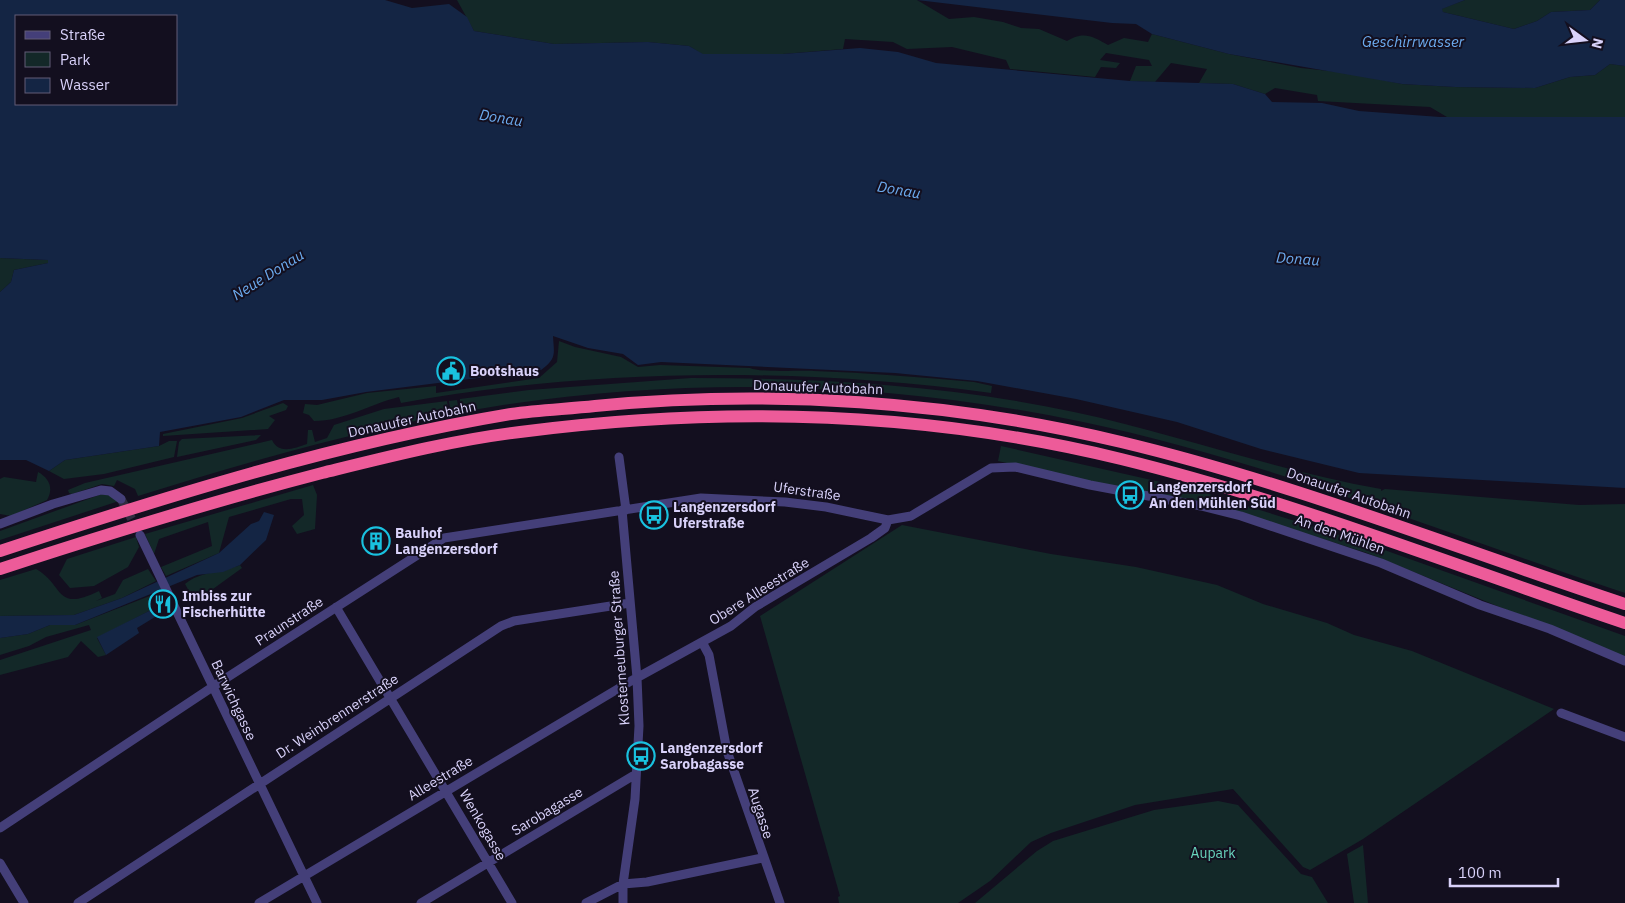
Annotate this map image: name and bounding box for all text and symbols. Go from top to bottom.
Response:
legend [15,15,178,105]
north arrow [1560,15,1610,65]
text: Straße [60,25,105,44]
water label: Geschirrwasser [1362,32,1465,51]
text: N [1588,36,1608,51]
text: Park [60,50,90,69]
text: Wasser [60,75,110,94]
water label: Donau [478,105,524,130]
water label: Donau [876,176,922,203]
water label: Neue Donau [228,245,307,304]
water label: Donau [1276,248,1320,270]
public building icon: Bootshaus [436,356,466,386]
place label: Bootshaus [470,362,539,380]
street label: Donauufer Autobahn [753,376,883,398]
street label: Donauufer Autobahn [346,397,478,441]
street label: Donauufer Autobahn [1284,463,1414,523]
street label: Uferstraße [772,477,842,505]
place label: Langenzersdorf An den Mühlen Süd [1149,478,1276,512]
bus stop icon: Langenzersdorf An den Mühlen Süd [1115,480,1145,510]
place label: Langenzersdorf Uferstraße [673,498,776,532]
bus stop icon: Langenzersdorf Uferstraße [639,500,669,530]
street label: An den Mühlen [1293,510,1387,558]
place label: Bauhof Langenzersdorf [395,524,498,558]
building icon: Bauhof Langenzersdorf [361,526,391,556]
street label: Obere Alleestraße [706,553,813,629]
street label: Klosterneuburger Straße [605,570,633,726]
place label: Imbiss zur Fischerhütte [182,587,266,621]
restaurant icon: Imbiss zur Fischerhütte [148,589,178,619]
street label: Praunstraße [252,592,327,650]
street label: Barwichgasse [207,657,261,744]
street label: Dr. Weinbrennerstraße [272,670,402,762]
place label: Langenzersdorf Sarobagasse [660,739,763,773]
bus stop icon: Langenzersdorf Sarobagasse [626,741,656,771]
street label: Alleestraße [404,751,476,804]
street label: Sarobagasse [508,782,586,839]
street label: Augasse [744,785,778,841]
street label: Wenkogasse [455,786,511,864]
park label: Aupark [1190,844,1236,862]
scale bar [1450,856,1558,888]
text: 100 m [1458,863,1502,882]

